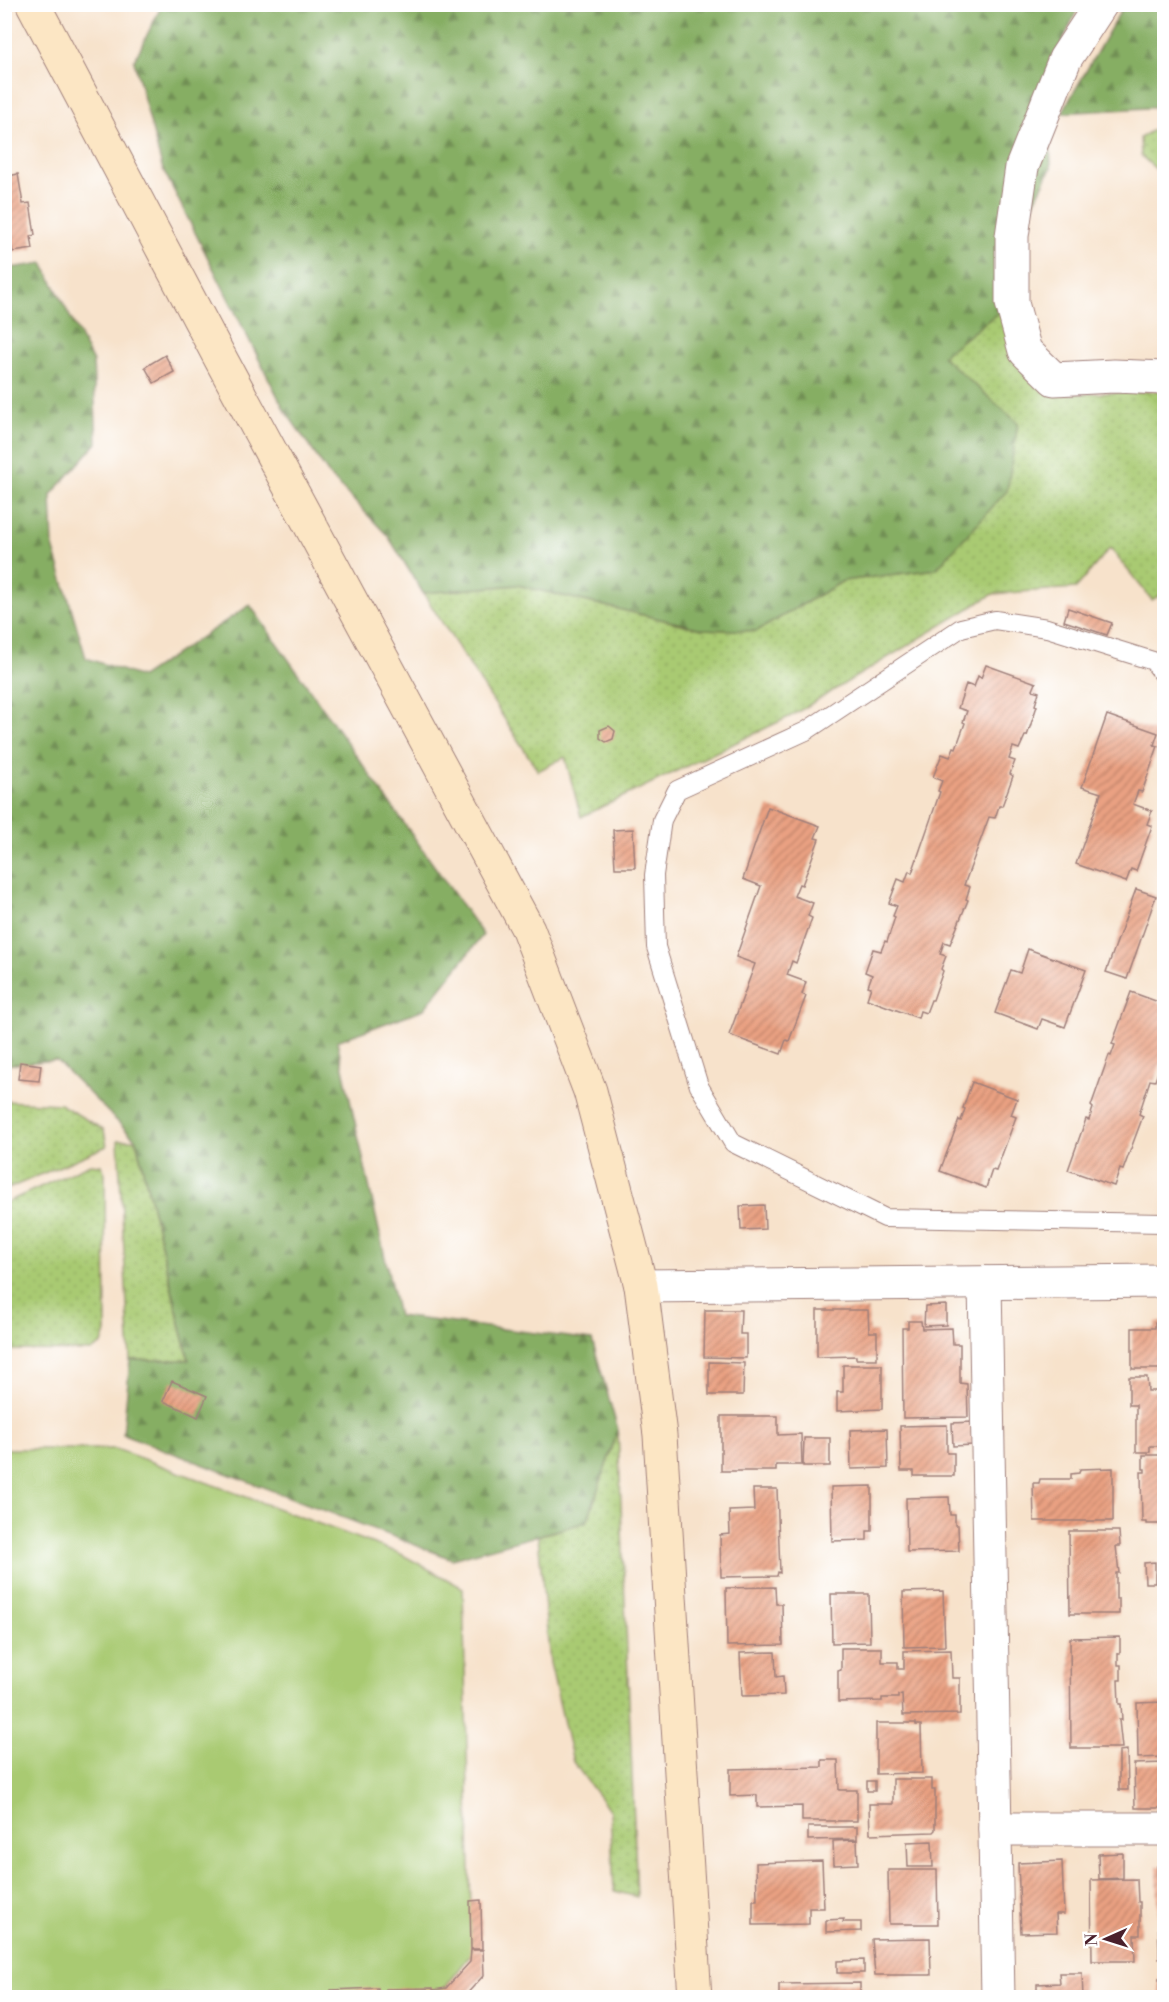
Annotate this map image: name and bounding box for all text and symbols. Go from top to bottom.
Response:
north arrow [1076,1909,1136,1969]
text: N [1082,1933,1102,1947]

